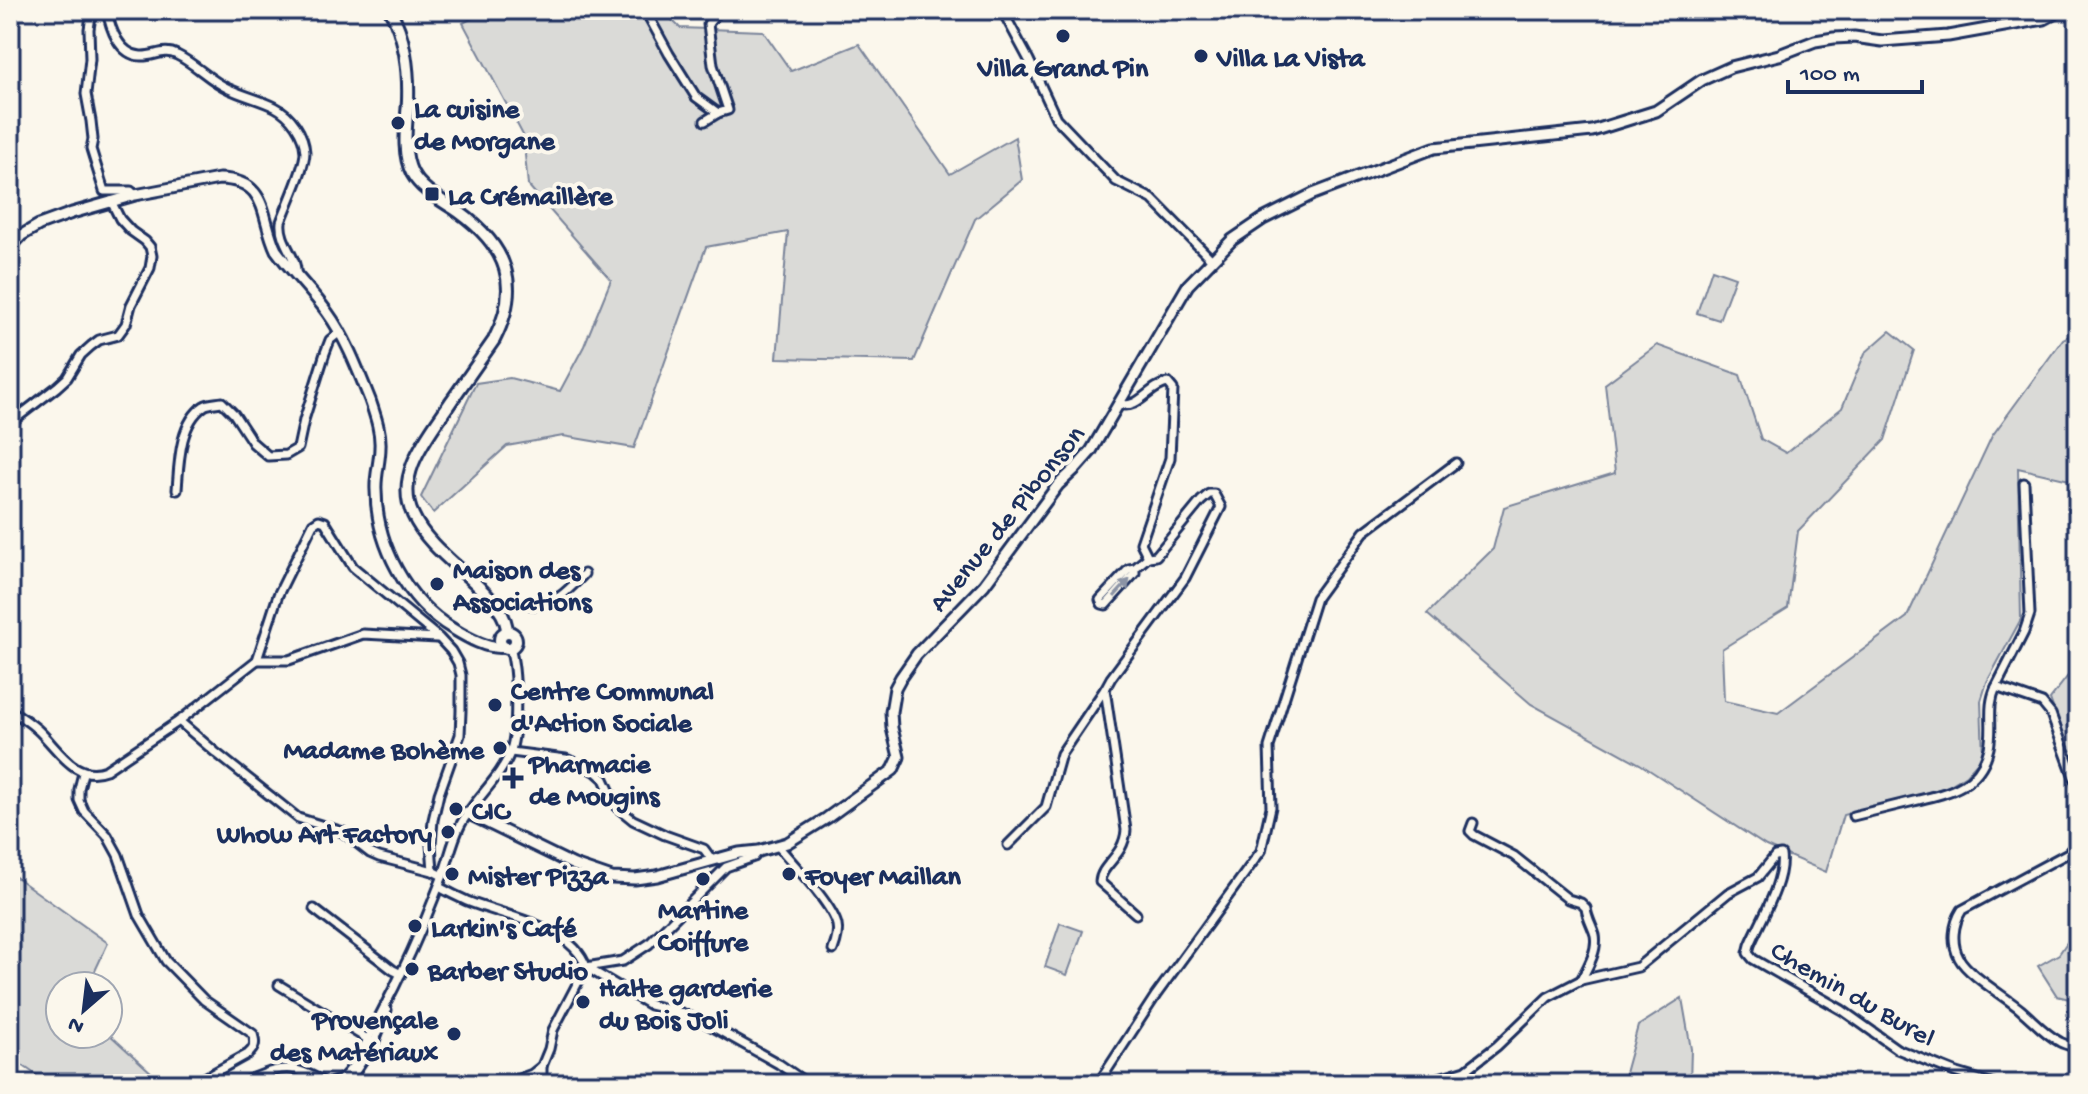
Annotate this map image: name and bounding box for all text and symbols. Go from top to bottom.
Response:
marker: Villa Grand Pin [1054,27,1072,45]
place label: Villa La Vista [1215,44,1366,77]
scale bar [1788,44,1922,94]
marker: Villa La Vista [1192,47,1210,65]
place label: Villa Grand Pin [976,54,1149,87]
text: 100 m [1799,61,1860,90]
place label: La cuisine de Morgane [414,95,556,160]
marker: La cuisine de Morgane [389,114,407,132]
place label: La Crémaillère [448,182,614,215]
marker: La Crémaillère [423,185,441,203]
street label: Avenue de Pibonson [923,419,1094,620]
place label: Maison des Associations [452,556,593,621]
marker: Maison des Associations [428,575,446,593]
one-way arrow [1112,578,1130,597]
place label: Centre Communal d'Action Sociale [511,677,714,742]
marker: Centre Communal d'Action Sociale [486,696,504,714]
place label: Madame Bohème [283,736,486,769]
marker: Madame Bohème [491,739,509,757]
place label: Pharmacie de Mougins [527,750,661,815]
marker: Pharmacie de Mougins [504,769,522,787]
place label: CIC [472,797,512,830]
marker: CIC [447,800,465,818]
place label: Whow Art Factory [216,820,432,853]
marker: Whow Art Factory [439,823,457,841]
place label: Mister Pizza [468,862,609,895]
place label: Foyer Maillan [804,862,962,895]
marker: Mister Pizza [443,865,461,883]
marker: Foyer Maillan [780,865,798,883]
marker: Martine Coiffure [694,870,712,888]
place label: Martine Coiffure [658,896,750,961]
place label: Larkin's Café [431,914,578,947]
marker: Larkin's Café [406,917,424,935]
street label: Chemin du Burel [1764,935,1940,1056]
place label: Barber Studio [427,957,589,990]
marker: Barber Studio [403,960,421,978]
north arrow [44,970,124,1050]
place label: Halte garderie du Bois Joli [599,974,773,1039]
marker: Halte garderie du Bois Joli [574,993,592,1011]
place label: Provençale des Matériaux [270,1006,440,1071]
text: N [64,1009,89,1039]
marker: Provençale des Matériaux [445,1025,463,1043]

